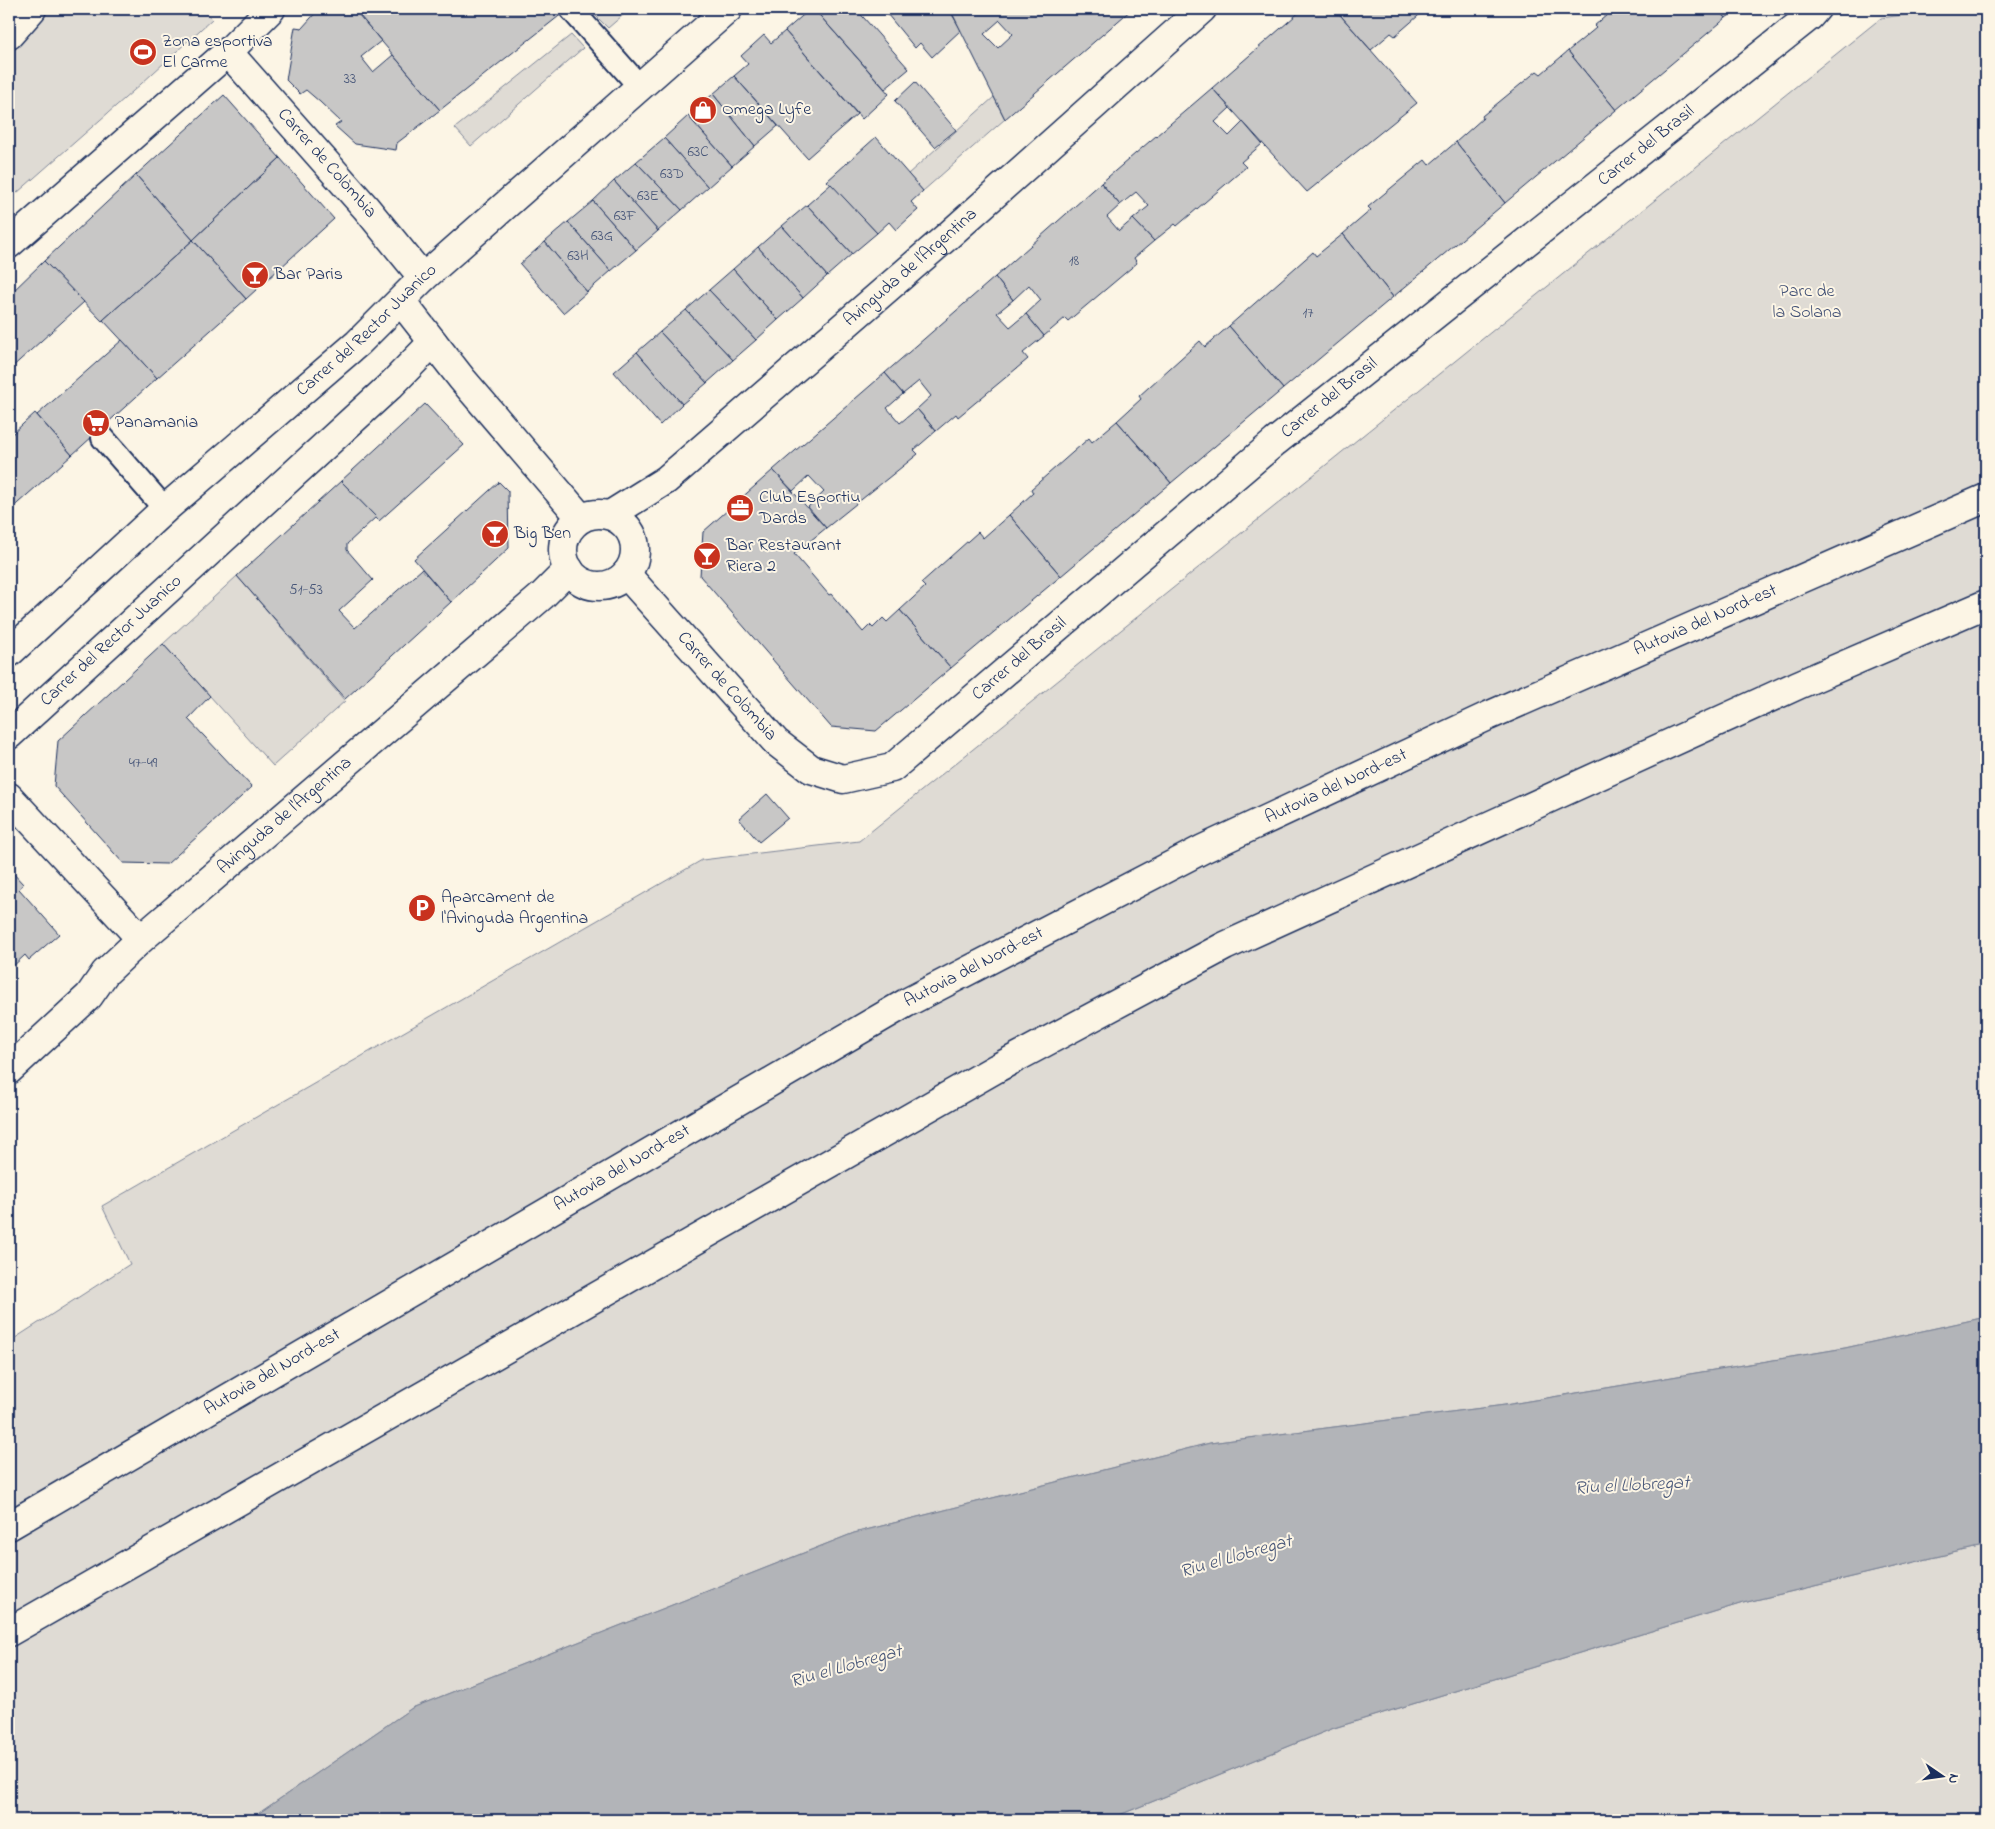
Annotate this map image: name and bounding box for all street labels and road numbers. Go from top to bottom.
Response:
street label: Carrer del Brasil [1592,99,1701,193]
street label: Carrer de Colòmbia [271,103,383,224]
street label: Avinguda de l'Argentina [838,202,984,333]
street label: Carrer del Rector Juanico [291,258,443,403]
street label: Carrer del Brasil [1276,352,1384,445]
street label: Carrer del Rector Juanico [35,569,188,713]
street label: Autovia del Nord-est [1630,578,1782,664]
street label: Carrer del Brasil [967,611,1073,707]
street label: Carrer de Colòmbia [670,626,783,747]
street label: Autovia del Nord-est [1261,742,1412,831]
street label: Avinguda de l'Argentina [212,751,358,881]
street label: Autovia del Nord-est [900,921,1049,1015]
street label: Autovia del Nord-est [549,1118,696,1218]
street label: Autovia del Nord-est [199,1322,346,1422]

